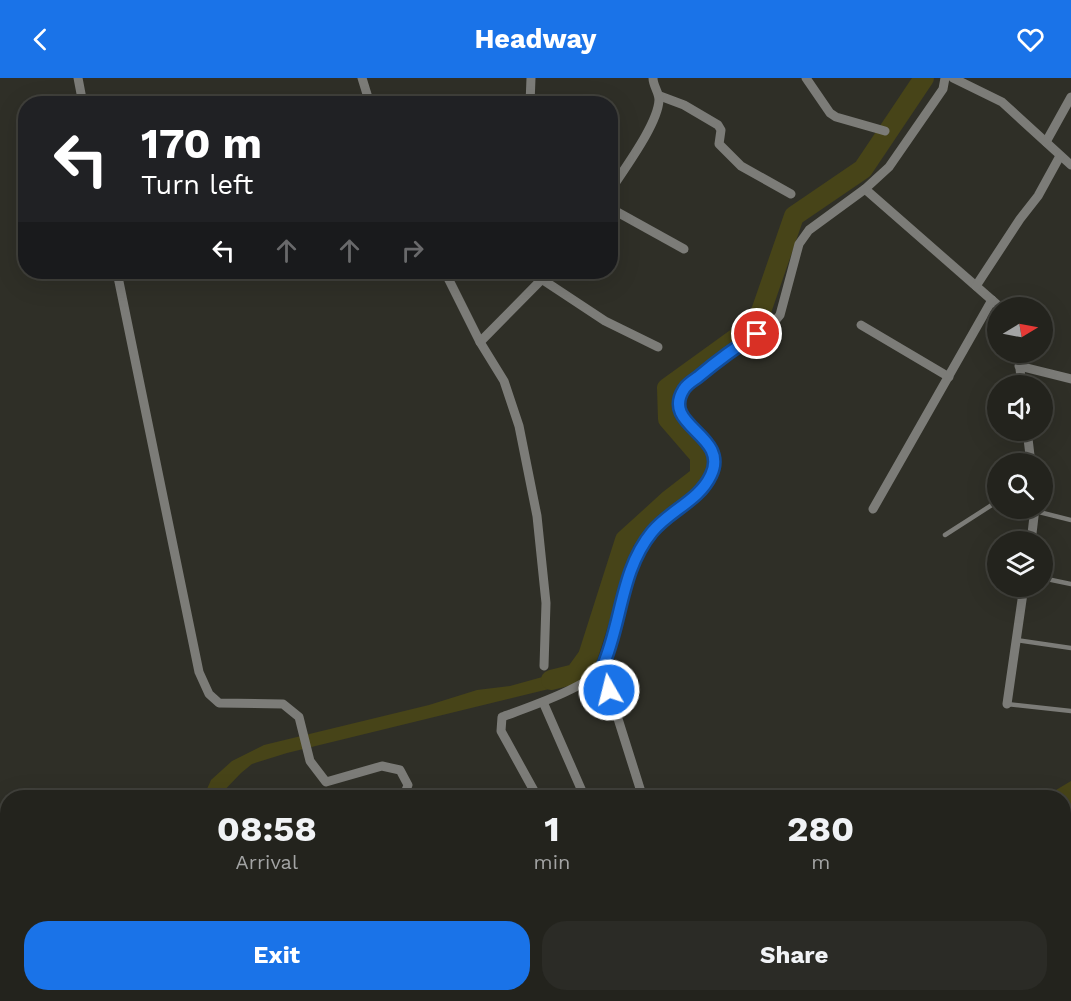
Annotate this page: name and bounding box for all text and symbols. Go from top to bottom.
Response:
icon: back [24,23,57,56]
text: Headway [474,23,597,55]
icon: heart [1014,23,1047,56]
text: 170 m [141,119,262,168]
icon: left [42,120,120,198]
text: Turn left [141,169,253,201]
icon: left [207,234,240,267]
icon: ahead [270,234,303,267]
icon: ahead [333,234,366,267]
icon: right [396,234,429,267]
north arrow [987,297,1053,363]
map controls [987,297,1053,597]
pin [731,308,782,359]
icon: arrive [740,317,773,350]
button: sound [987,375,1053,441]
button: search [987,453,1053,519]
button: layers [987,531,1053,597]
position arrow [577,658,641,722]
text: 08:58 [217,808,317,850]
text: 1 [544,808,560,850]
text: 280 [787,808,854,850]
text: Arrival [236,850,298,874]
text: min [534,850,570,874]
text: m [811,850,830,874]
button: Exit [24,921,530,990]
button: Share [542,921,1047,990]

